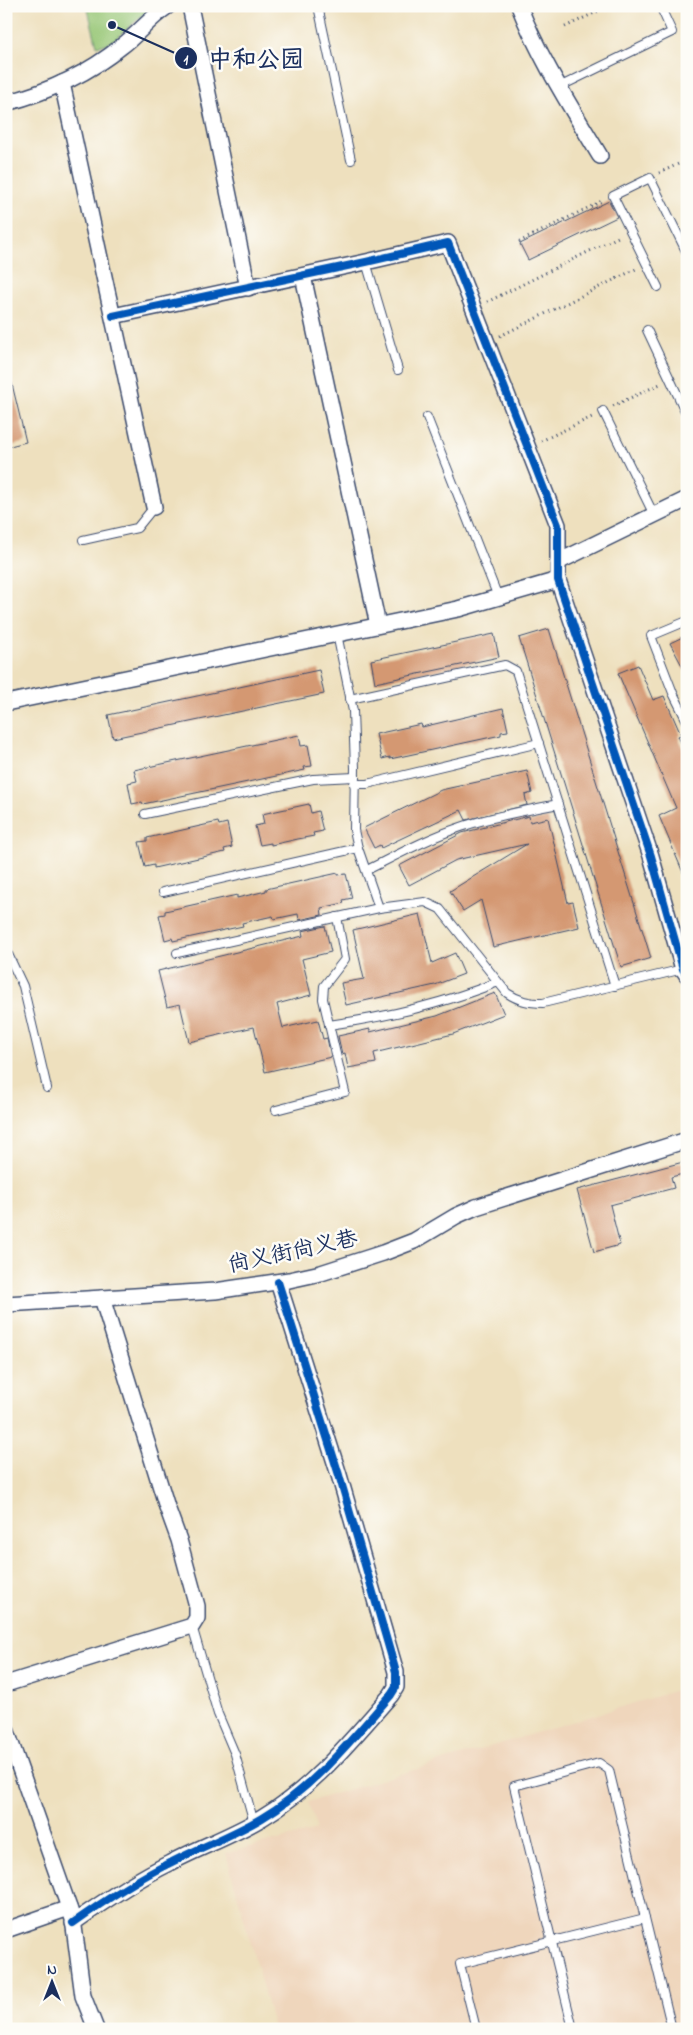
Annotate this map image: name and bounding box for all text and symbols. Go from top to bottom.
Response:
callout: 中和公园 [173,39,314,78]
text: 中和公园 [208,44,304,79]
text: 1 [184,49,189,71]
street label: 尚义街尚义巷 [225,1224,361,1282]
north arrow [28,1958,78,2008]
text: N [47,1960,57,1981]

